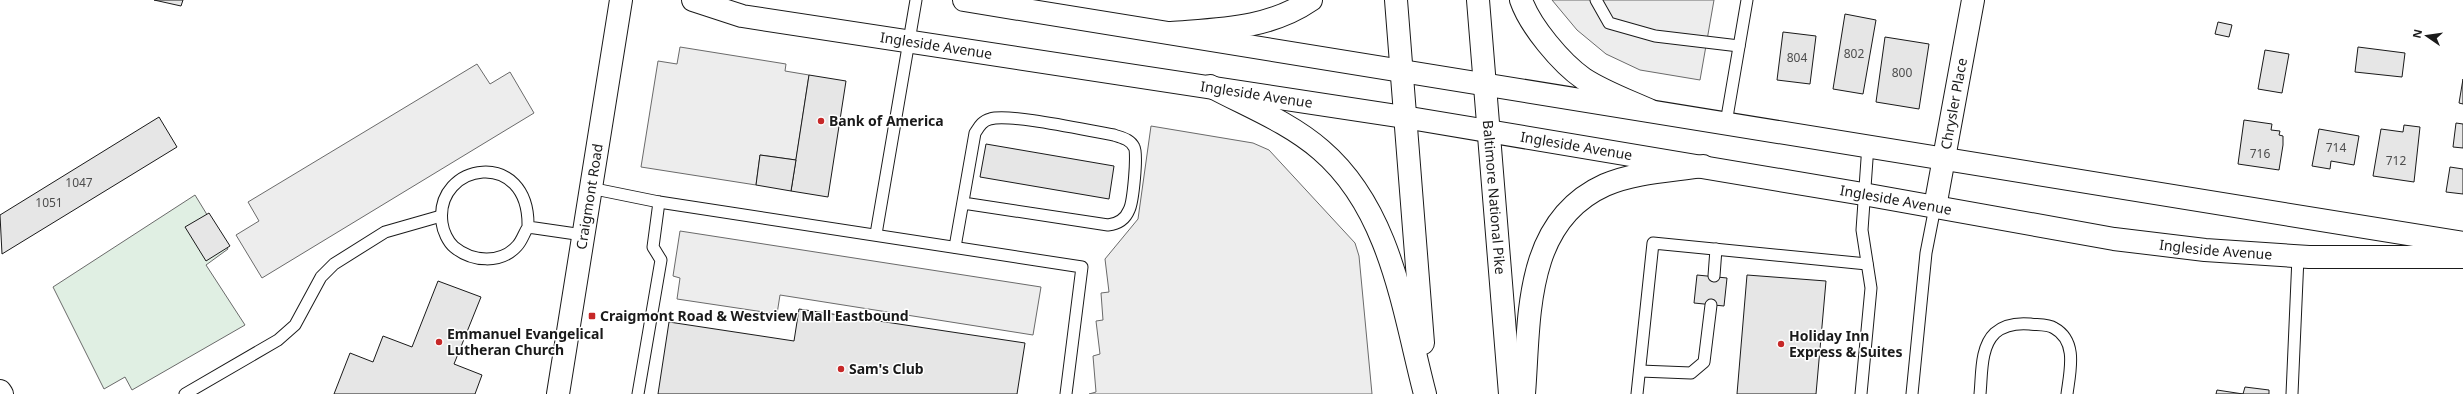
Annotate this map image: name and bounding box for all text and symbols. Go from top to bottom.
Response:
north arrow [2407,16,2447,56]
street label: Ingleside Avenue [879,27,994,63]
text: N [2408,28,2425,40]
house number: 802 [1844,45,1864,62]
house number: 804 [1787,49,1807,66]
street label: Chrysler Place [1936,56,1971,151]
house number: 800 [1892,64,1912,81]
street label: Ingleside Avenue [1199,76,1314,112]
place label: Bank of America [829,111,944,130]
marker: Bank of America [816,116,826,126]
street label: Baltimore National Pike [1479,119,1510,275]
street label: Ingleside Avenue [1519,127,1634,164]
house number: 714 [2326,139,2346,156]
street label: Craigmont Road [571,142,607,251]
house number: 716 [2250,145,2270,162]
house number: 712 [2386,152,2406,169]
house number: 1047 [65,174,93,191]
street label: Ingleside Avenue [1839,180,1953,219]
house number: 1051 [35,194,63,211]
street label: Ingleside Avenue [2158,235,2273,264]
place label: Craigmont Road & Westview Mall Eastbound [600,306,909,325]
marker: Craigmont Road & Westview Mall Eastbound [587,311,597,321]
place label: Emmanuel Evangelical Lutheran Church [447,324,604,359]
place label: Holiday Inn Express & Suites [1789,326,1902,361]
marker: Emmanuel Evangelical Lutheran Church [434,337,444,347]
marker: Holiday Inn Express & Suites [1776,339,1786,349]
place label: Sam's Club [849,359,924,378]
marker: Sam's Club [836,364,846,374]

